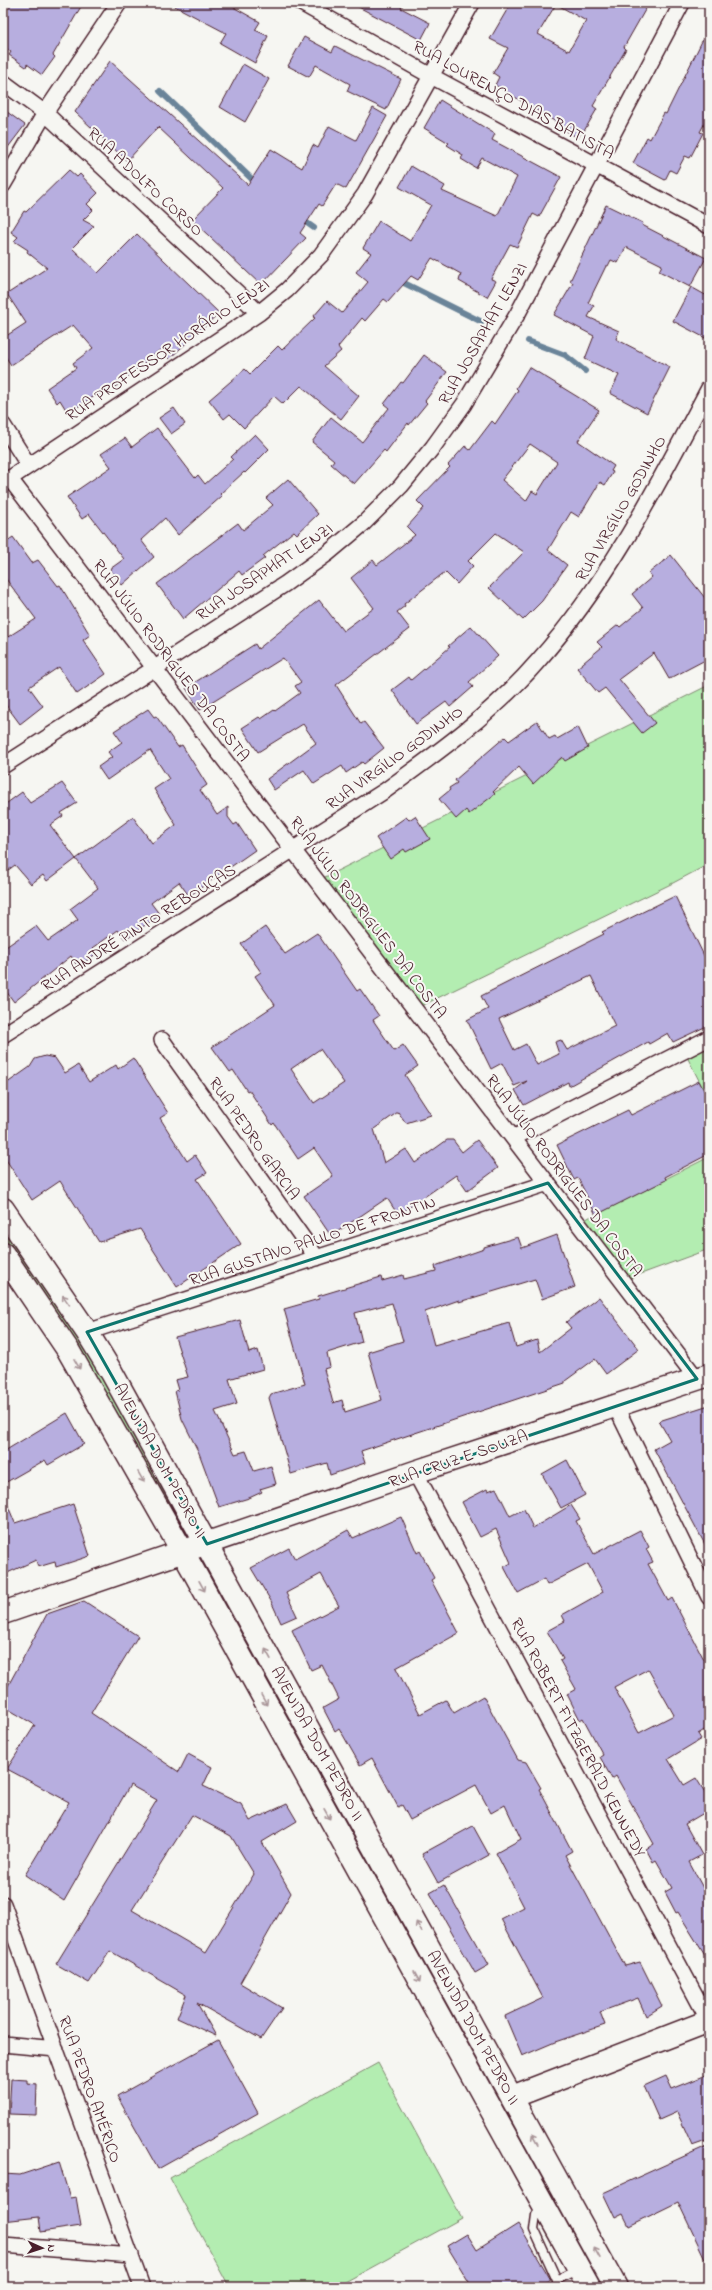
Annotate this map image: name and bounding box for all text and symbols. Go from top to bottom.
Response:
street label: RUA LOURENÇO DIAS BATISTA [408,34,619,166]
street label: RUA ADOLFO CORSO [81,122,209,243]
street label: RUA JOSAPHAT LENZI [432,258,534,410]
street label: RUA PROFESSOR HORÁCIO LENZI [61,272,275,428]
street label: RUA VIRGÍLIO GODINHO [569,431,673,586]
street label: RUA JOSAPHAT LENZI [191,517,338,628]
street label: RUA JÚLIO RODRIGUES DA COSTA [86,554,255,767]
street label: RUA VIRGÍLIO GODINHO [321,700,469,817]
street label: RUA JÚLIO RODRIGUES DA COSTA [283,811,452,1024]
street label: RUA ANDRÉ PINTO REBOUÇAS [37,858,241,999]
street label: RUA JÚLIO RODRIGUES DA COSTA [479,1069,648,1282]
street label: RUA PEDRO GARCIA [202,1072,306,1205]
street label: RUA GUSTAVO PAULO DE FRONTIN [186,1190,439,1293]
one-way arrow [61,1294,69,1306]
one-way arrow [73,1358,81,1370]
street label: AVENIDA DOM PEDRO II [107,1379,213,1543]
street label: RUA CRUZ E SOUZA [386,1424,531,1495]
one-way arrow [137,1471,145,1483]
one-way arrow [198,1580,206,1592]
street label: RUA ROBERT FITZGERALD KENNEDY [504,1614,652,1862]
one-way arrow [263,1648,271,1660]
street label: AVENIDA DOM PEDRO II [264,1662,370,1826]
one-way arrow [261,1694,269,1706]
one-way arrow [324,1808,332,1820]
one-way arrow [414,1921,422,1933]
street label: AVENIDA DOM PEDRO II [420,1946,526,2110]
one-way arrow [414,1971,422,1983]
street label: RUA PEDRO AMÉRICO [51,2012,128,2167]
one-way arrow [530,2133,538,2145]
north arrow [22,2228,62,2268]
text: N [43,2244,59,2253]
one-way arrow [593,2247,601,2259]

